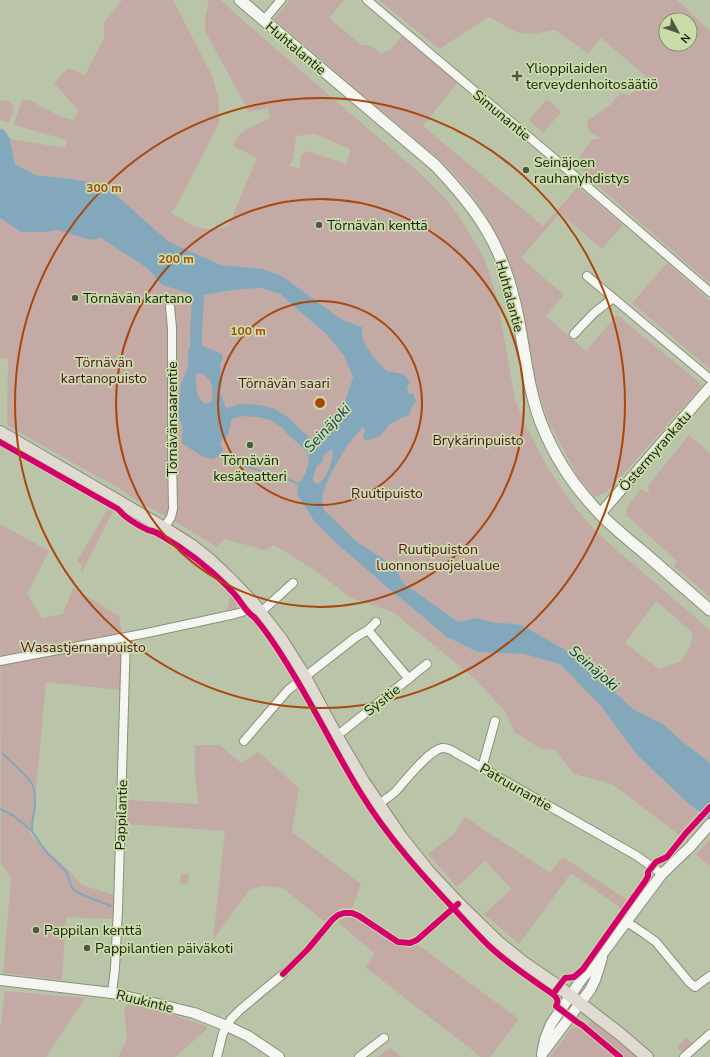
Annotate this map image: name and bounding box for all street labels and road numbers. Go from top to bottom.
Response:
street label: Huhtalantie [261,17,330,79]
street label: Simunantie [469,85,535,145]
street label: Huhtalantie [491,258,528,334]
street label: Törnävänsaarentie [163,361,182,477]
street label: Östermyrankatu [615,407,696,496]
street label: Sysitie [360,680,404,721]
street label: Patruunantie [476,759,555,816]
street label: Pappilantie [111,779,132,851]
street label: Ruukintie [114,985,176,1018]

